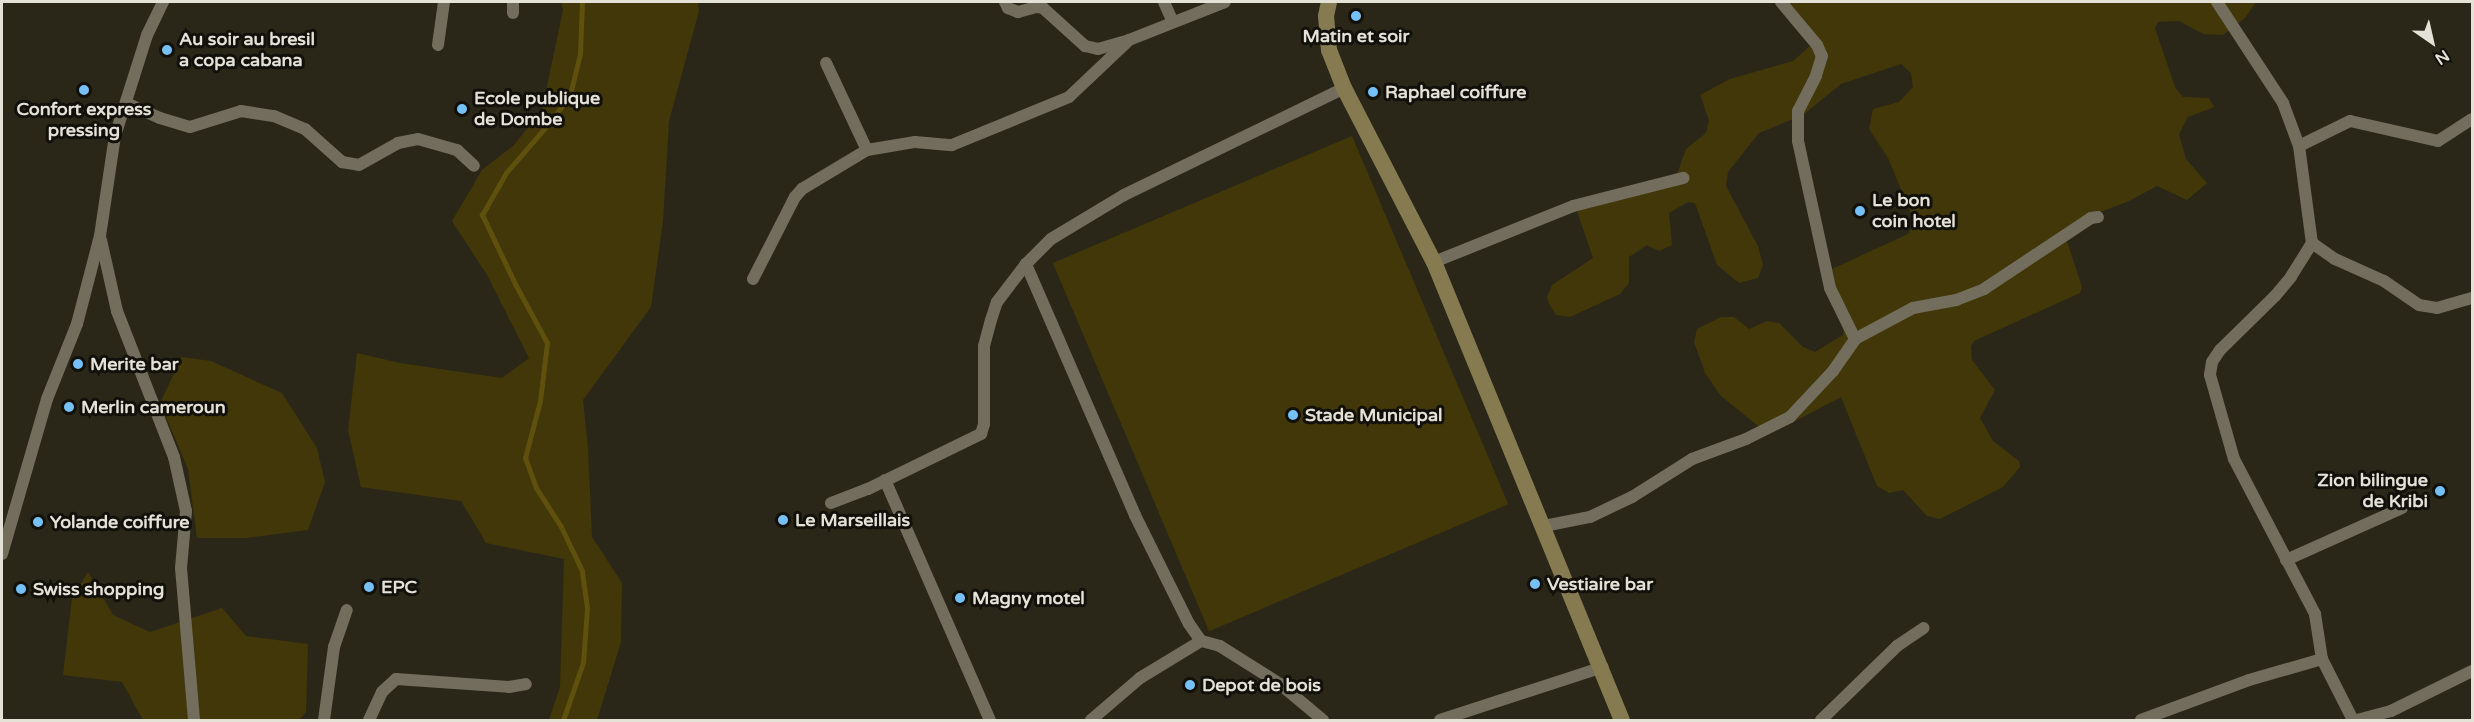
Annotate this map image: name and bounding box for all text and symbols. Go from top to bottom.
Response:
marker: Matin et soir [1349,9,1363,23]
north arrow [2402,12,2462,72]
place label: Matin et soir [1303,25,1409,47]
place label: Au soir au bresil a copa cabana [179,29,315,72]
marker: Au soir au bresil a copa cabana [160,43,174,57]
text: N [2431,45,2453,69]
place label: Raphael coiffure [1385,81,1526,103]
marker: Confort express pressing [77,83,91,97]
marker: Raphael coiffure [1366,85,1380,99]
place label: Ecole publique de Dombe [474,88,600,130]
place label: Confort express pressing [17,99,151,142]
marker: Ecole publique de Dombe [455,102,469,116]
place label: Le bon coin hotel [1872,190,1956,232]
marker: Le bon coin hotel [1853,204,1867,218]
place label: Merite bar [90,353,179,375]
marker: Merite bar [71,357,85,371]
place label: Merlin cameroun [81,396,226,418]
marker: Merlin cameroun [62,400,76,414]
place label: Stade Municipal [1305,404,1443,426]
marker: Stade Municipal [1286,408,1300,422]
place label: Zion bilingue de Kribi [2317,470,2428,512]
marker: Zion bilingue de Kribi [2433,484,2447,498]
place label: Le Marseillais [795,509,910,531]
place label: Yolande coiffure [50,511,190,533]
marker: Le Marseillais [776,513,790,527]
marker: Yolande coiffure [31,515,45,529]
place label: Vestiaire bar [1547,573,1653,595]
place label: EPC [381,576,417,598]
marker: Vestiaire bar [1528,577,1542,591]
place label: Swiss shopping [33,578,164,600]
marker: EPC [362,580,376,594]
marker: Swiss shopping [14,582,28,596]
place label: Magny motel [972,587,1085,609]
marker: Magny motel [953,591,967,605]
place label: Depot de bois [1202,674,1321,696]
marker: Depot de bois [1183,678,1197,692]

